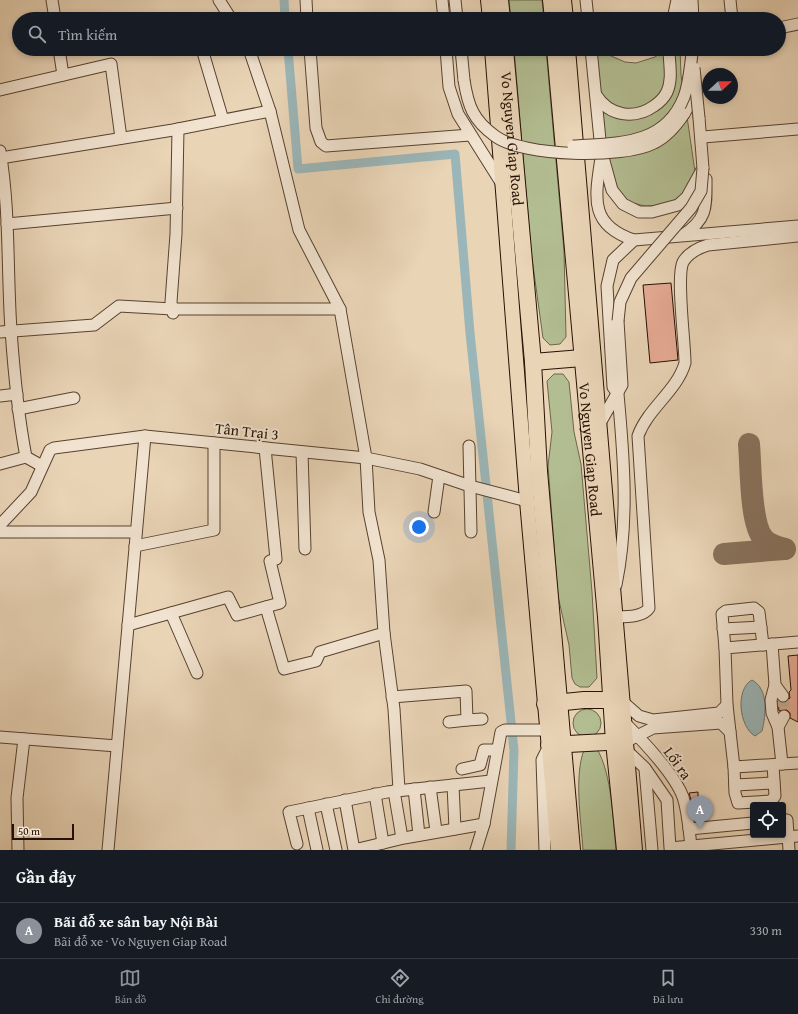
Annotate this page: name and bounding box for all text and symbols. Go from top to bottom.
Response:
search box [12,12,786,56]
icon: search [26,23,48,45]
text: Tìm kiếm [58,24,117,45]
north arrow [702,68,738,104]
street label: Vo Nguyen Giap Road [497,71,529,206]
street label: Vo Nguyen Giap Road [574,382,607,517]
street label: Tân Trại 3 [214,417,280,445]
your location [409,517,429,537]
street label: Lối ra [659,742,697,784]
pin: A [687,796,713,829]
map controls [750,802,786,838]
button: locate [750,802,786,838]
scale bar [12,822,74,841]
text: 50 m [18,823,40,839]
text: Gần đây [16,864,76,889]
text: Bãi đỗ xe sân bay Nội Bài [54,911,218,932]
text: A [25,921,33,940]
text: 330 m [750,921,782,940]
text: Bãi đỗ xe · Vo Nguyen Giap Road [54,932,227,951]
tab: Bản đồ [115,967,146,1007]
tab: Chỉ đường [375,967,424,1007]
tab: Đã lưu [653,967,683,1007]

